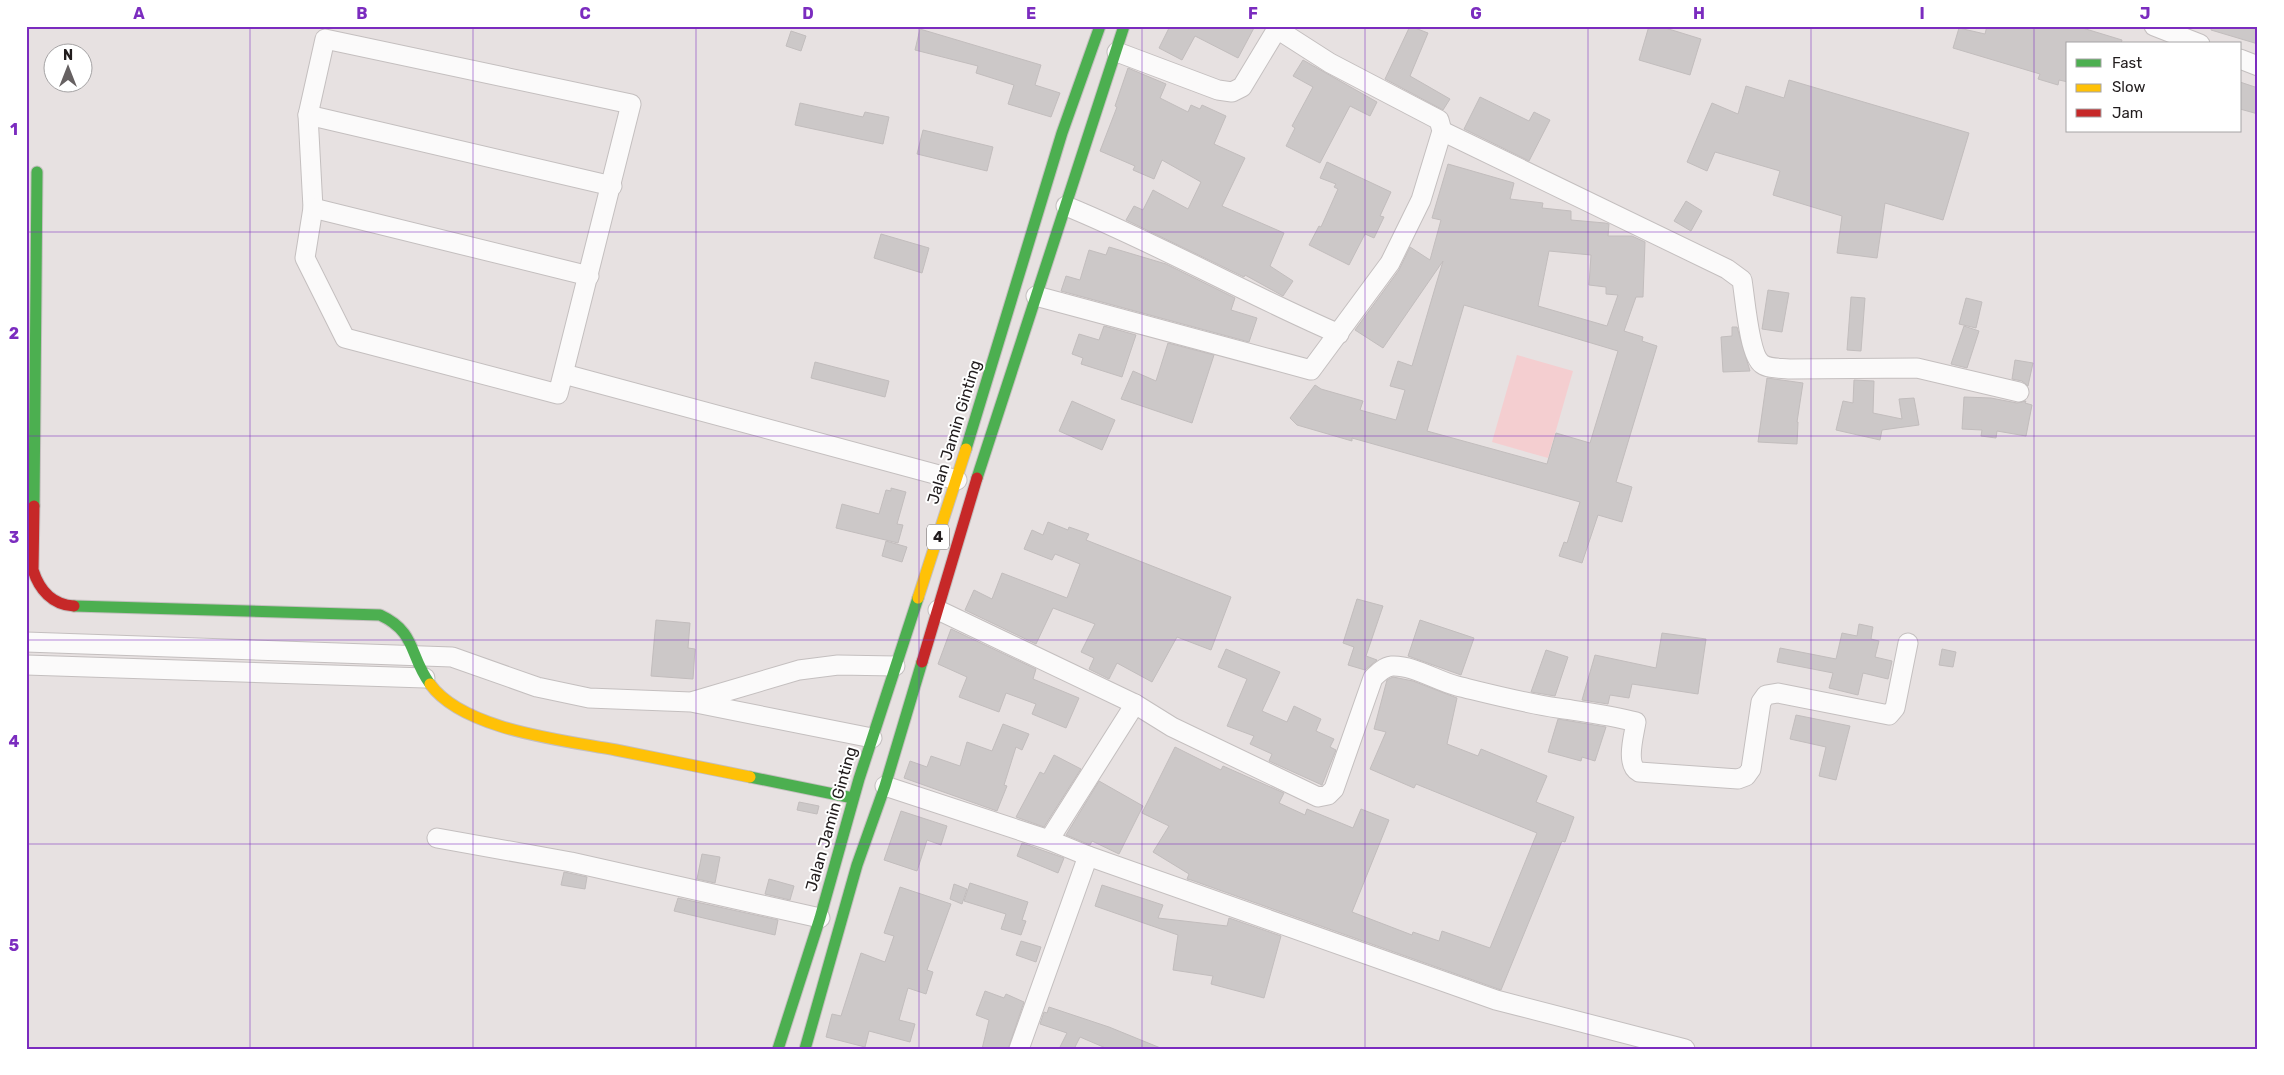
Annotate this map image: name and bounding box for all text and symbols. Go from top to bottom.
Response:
text: A [133,4,145,23]
text: B [356,4,368,23]
text: C [579,4,591,23]
text: D [802,4,814,23]
text: E [1026,4,1036,23]
text: F [1248,4,1258,23]
text: G [1470,4,1482,23]
text: H [1693,4,1705,23]
text: I [1919,4,1925,23]
text: J [2140,4,2150,23]
north arrow [42,42,92,92]
legend [2066,42,2242,132]
text: N [63,47,73,64]
text: Fast [2112,54,2142,72]
text: Slow [2112,78,2145,96]
text: Jam [2112,104,2143,122]
text: 1 [10,120,18,139]
text: 2 [9,324,19,343]
street label: Jalan Jamin Ginting [923,358,985,506]
road number: 4 [927,524,949,550]
text: 3 [9,528,19,547]
text: 4 [9,732,20,751]
street label: Jalan Jamin Ginting [801,744,861,894]
text: 5 [9,936,19,955]

